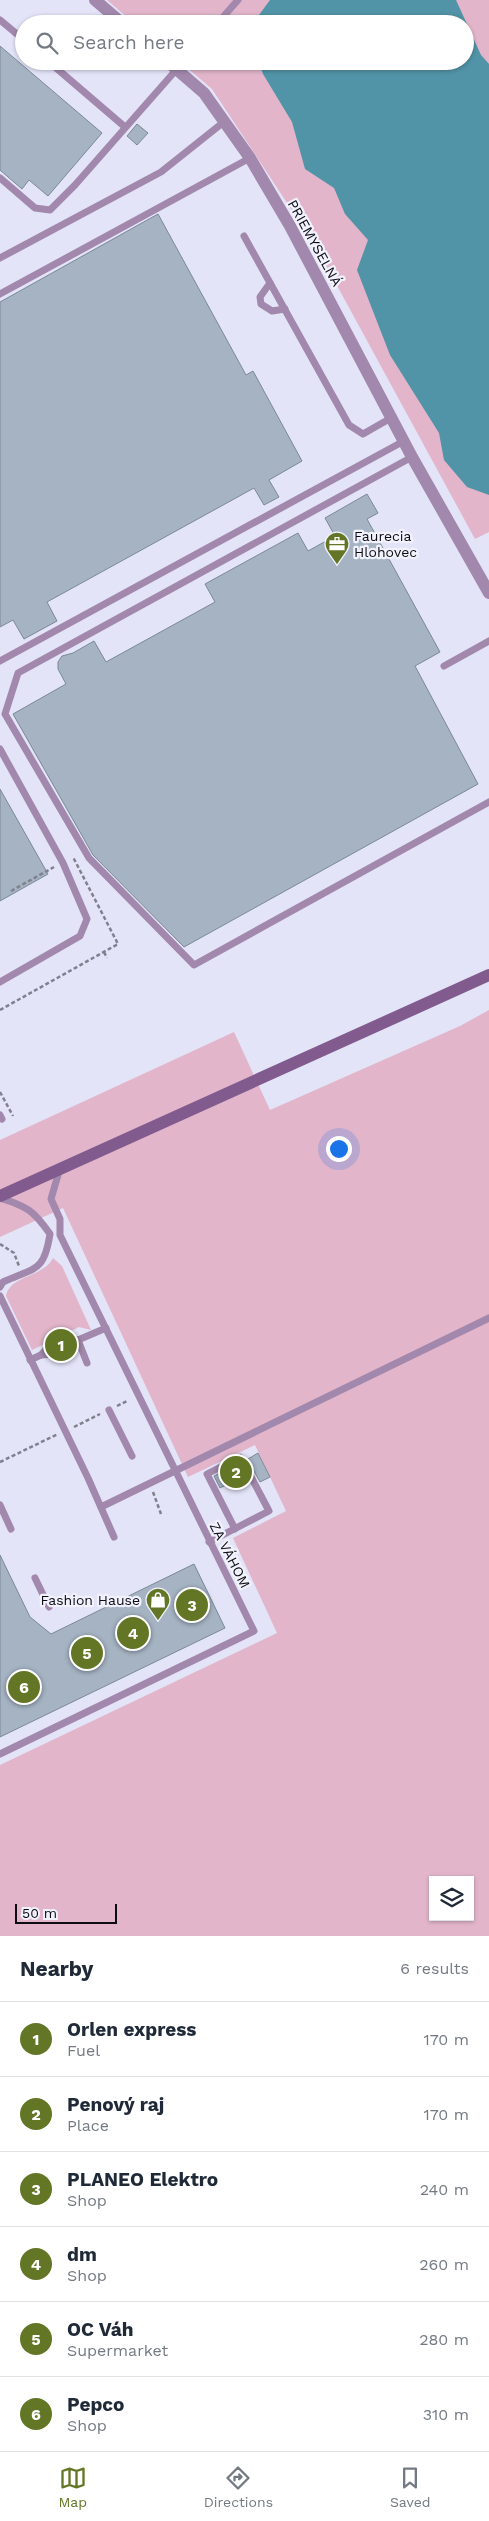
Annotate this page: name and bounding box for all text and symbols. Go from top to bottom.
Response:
search box [15,15,474,70]
icon: search [33,29,61,57]
text: Search here [73,31,184,54]
street label: PRIEMYSELNÁ [285,197,345,289]
place label: Faurecia Hlohovec [354,528,417,560]
office icon: Faurecia Hlohovec [324,531,350,565]
your location [326,1136,352,1162]
pin: 1 [45,1326,77,1364]
pin: 2 [220,1453,252,1491]
street label: ZA VÁHOM [207,1519,253,1591]
pin: 3 [176,1586,208,1624]
shop icon: Fashion Hause [145,1587,171,1621]
place label: Fashion Hause [40,1592,140,1608]
pin: 4 [117,1614,149,1652]
pin: 5 [71,1634,103,1672]
pin: 6 [8,1668,40,1706]
map controls [429,1876,474,1921]
button: layers [429,1876,474,1921]
scale bar [15,1901,118,1924]
text: 50 m [22,1905,57,1921]
text: Nearby [20,1956,93,1981]
text: 6 results [400,1959,469,1978]
text: Orlen express [67,2018,196,2041]
text: 1 [33,2030,39,2049]
text: 170 m [423,2030,469,2049]
text: Fuel [67,2041,100,2060]
text: Penový raj [67,2093,164,2116]
text: 2 [31,2105,41,2124]
text: 170 m [423,2105,469,2124]
text: Place [67,2116,109,2135]
text: PLANEO Elektro [67,2168,218,2191]
text: 3 [31,2180,41,2199]
text: 240 m [420,2180,469,2199]
text: Shop [67,2191,107,2210]
text: dm [67,2243,97,2266]
text: 4 [31,2255,41,2274]
text: 260 m [419,2255,469,2274]
text: Shop [67,2266,107,2285]
text: OC Váh [67,2318,133,2341]
text: 5 [31,2330,41,2349]
text: 280 m [419,2330,469,2349]
text: Supermarket [67,2341,168,2360]
text: Pepco [67,2393,124,2416]
text: 6 [31,2405,41,2424]
text: 310 m [423,2405,469,2424]
text: Shop [67,2416,107,2435]
tab: Map [58,2464,87,2510]
tab: Directions [204,2464,273,2510]
tab: Saved [390,2464,431,2510]

